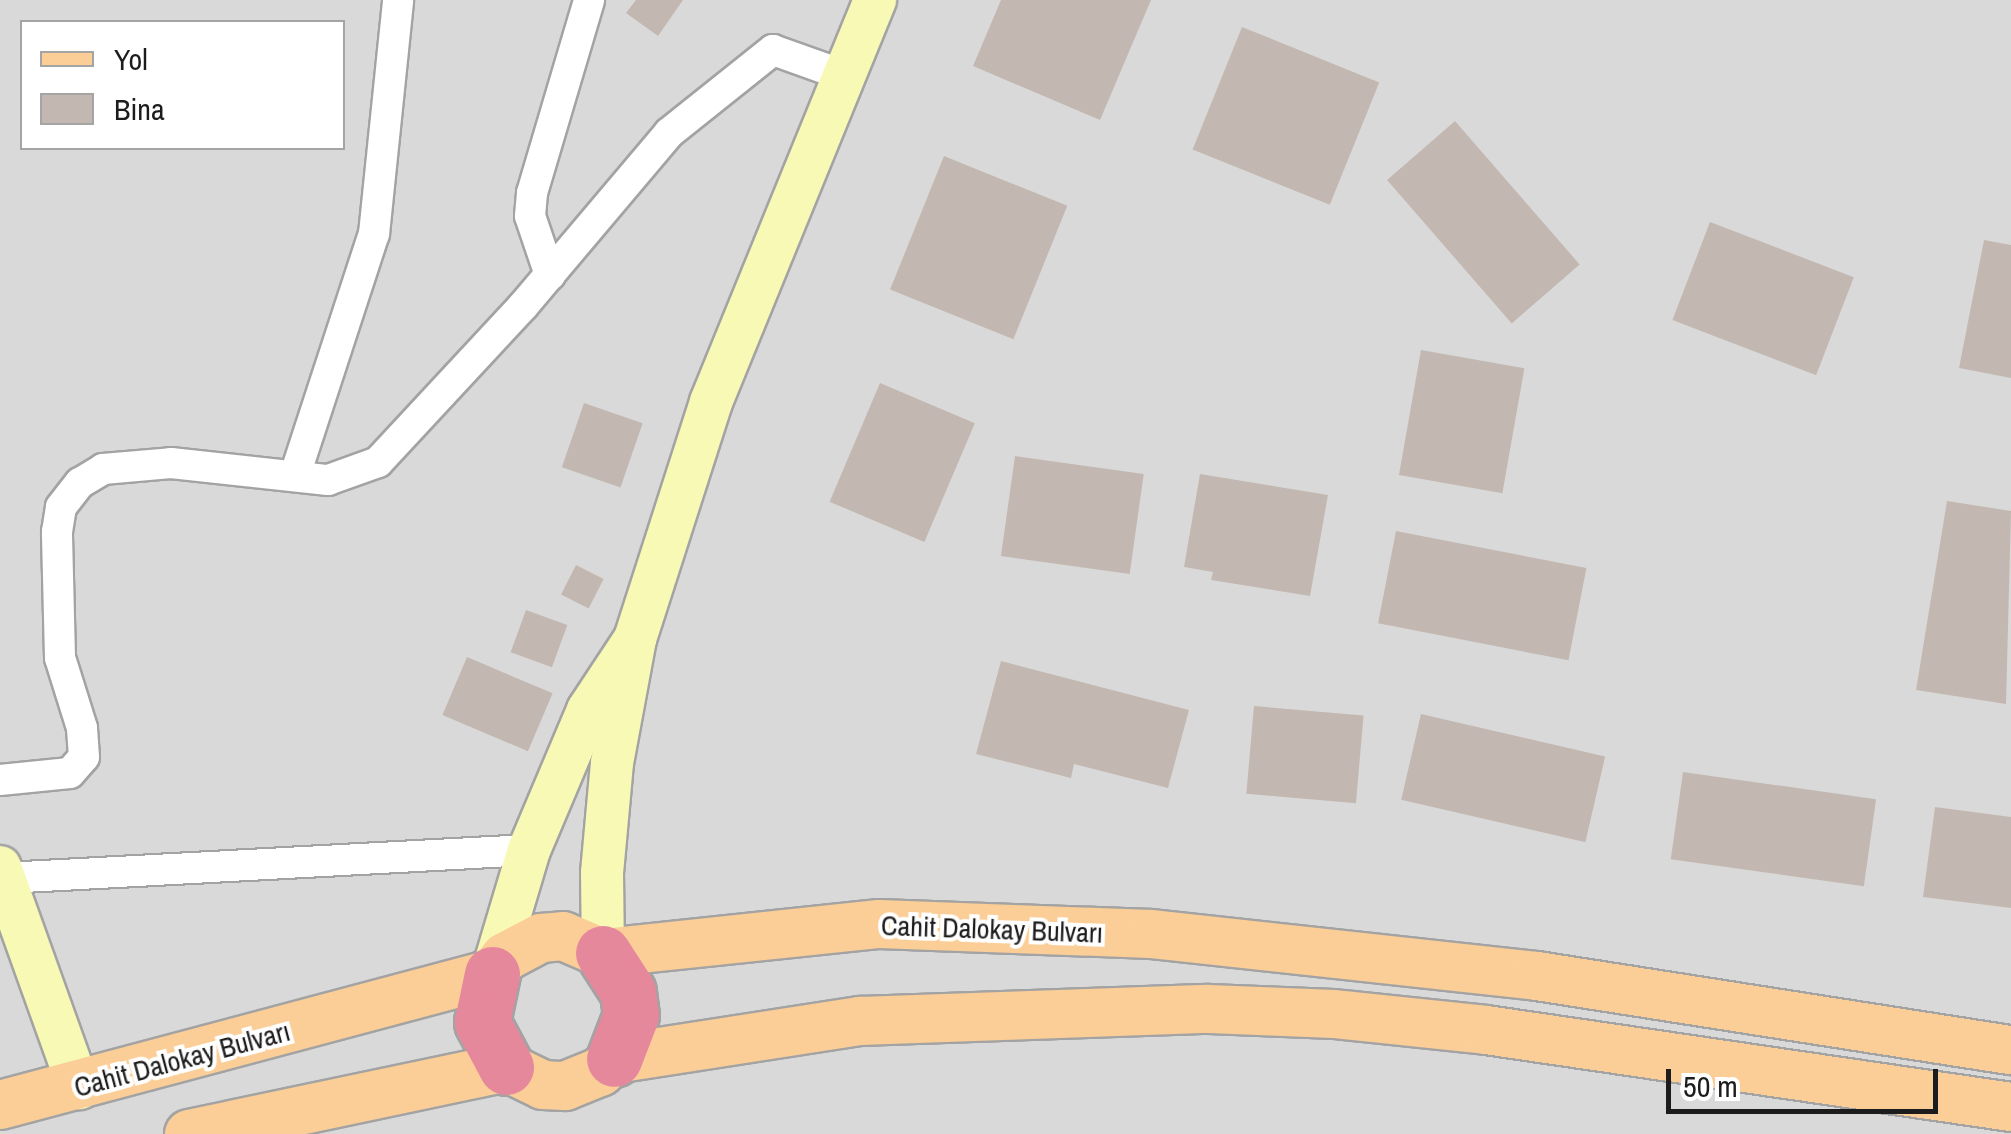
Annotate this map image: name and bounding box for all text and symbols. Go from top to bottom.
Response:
legend [20,20,345,150]
text: Yol [114,39,148,79]
text: Bina [114,89,165,129]
street label: Cahit Dalokay Bulvarı [880,908,1104,950]
street label: Cahit Dalokay Bulvarı [70,1014,294,1104]
scale bar [1671,1049,1944,1111]
text: 50 m [1683,1066,1738,1106]

